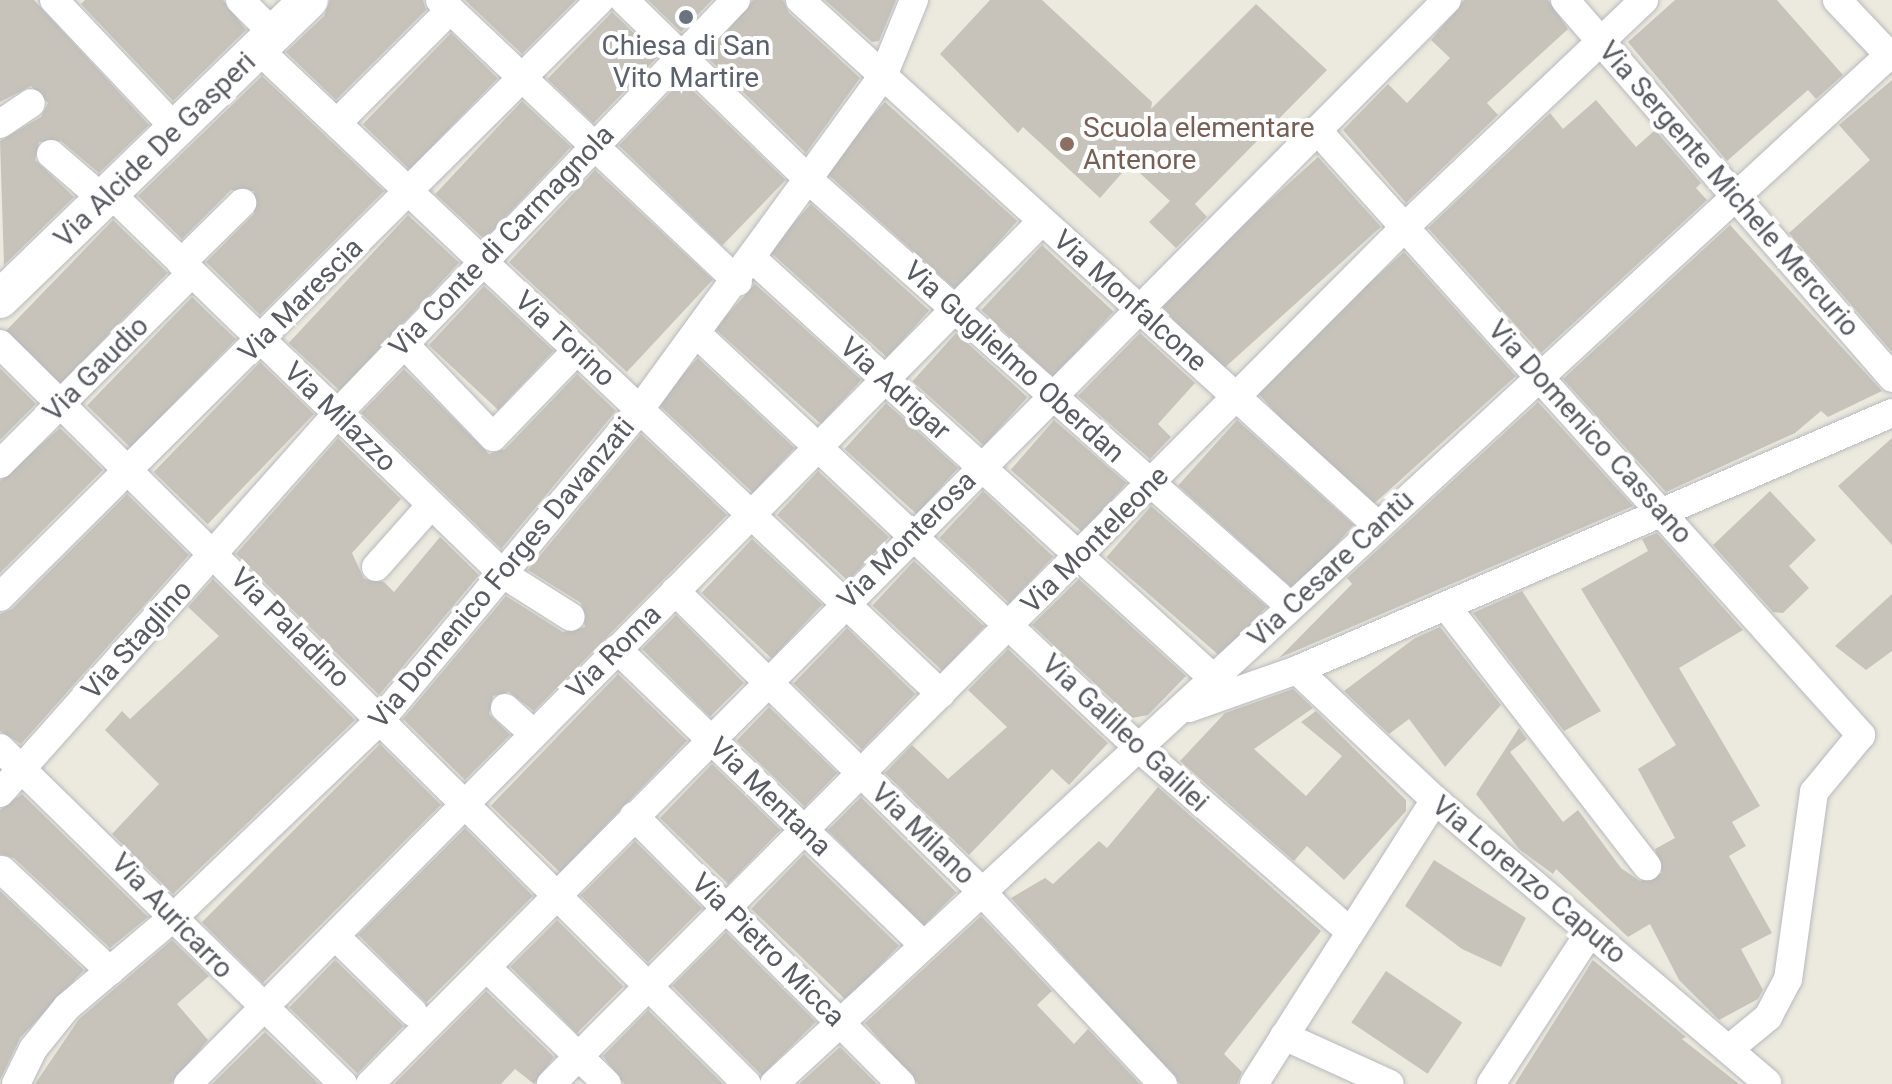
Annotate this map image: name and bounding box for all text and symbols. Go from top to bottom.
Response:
marker: Chiesa di San Vito Martire [677,8,695,26]
place label: Chiesa di San Vito Martire [602,29,770,95]
street label: Via Sergente Michele Mercurio [1592,35,1866,343]
street label: Via Alcide De Gasperi [47,45,263,255]
place label: Scuola elementare Antenore [1083,111,1315,177]
street label: Via Conte di Carmagnola [383,118,621,364]
marker: Scuola elementare Antenore [1058,135,1076,153]
street label: Via Monfalcone [1046,223,1214,379]
street label: Via Marescia [232,231,370,369]
street label: Via Guglielmo Oberdan [897,254,1131,470]
street label: Via Torino [508,284,622,394]
street label: Via Gaudio [36,309,156,429]
street label: Via Domenico Cassano [1481,313,1699,551]
street label: Via Adrigar [833,330,957,448]
street label: Via Milazzo [277,355,403,479]
street label: Via Domenico Forges Davanzati [362,411,642,735]
street label: Via Monteleone [1014,459,1176,621]
street label: Via Monterosa [831,464,983,616]
street label: Via Cesare Cantù [1241,484,1421,654]
street label: Via Paladino [223,561,357,695]
street label: Via Staglino [75,574,199,706]
street label: Via Roma [560,598,668,706]
street label: Via Galileo Galilei [1035,647,1215,819]
street label: Via Mentana [702,731,838,863]
street label: Via Milano [864,776,982,892]
street label: Via Lorenzo Caputo [1425,789,1633,971]
street label: Via Auricarro [104,846,240,986]
street label: Via Pietro Micca [684,866,852,1034]

